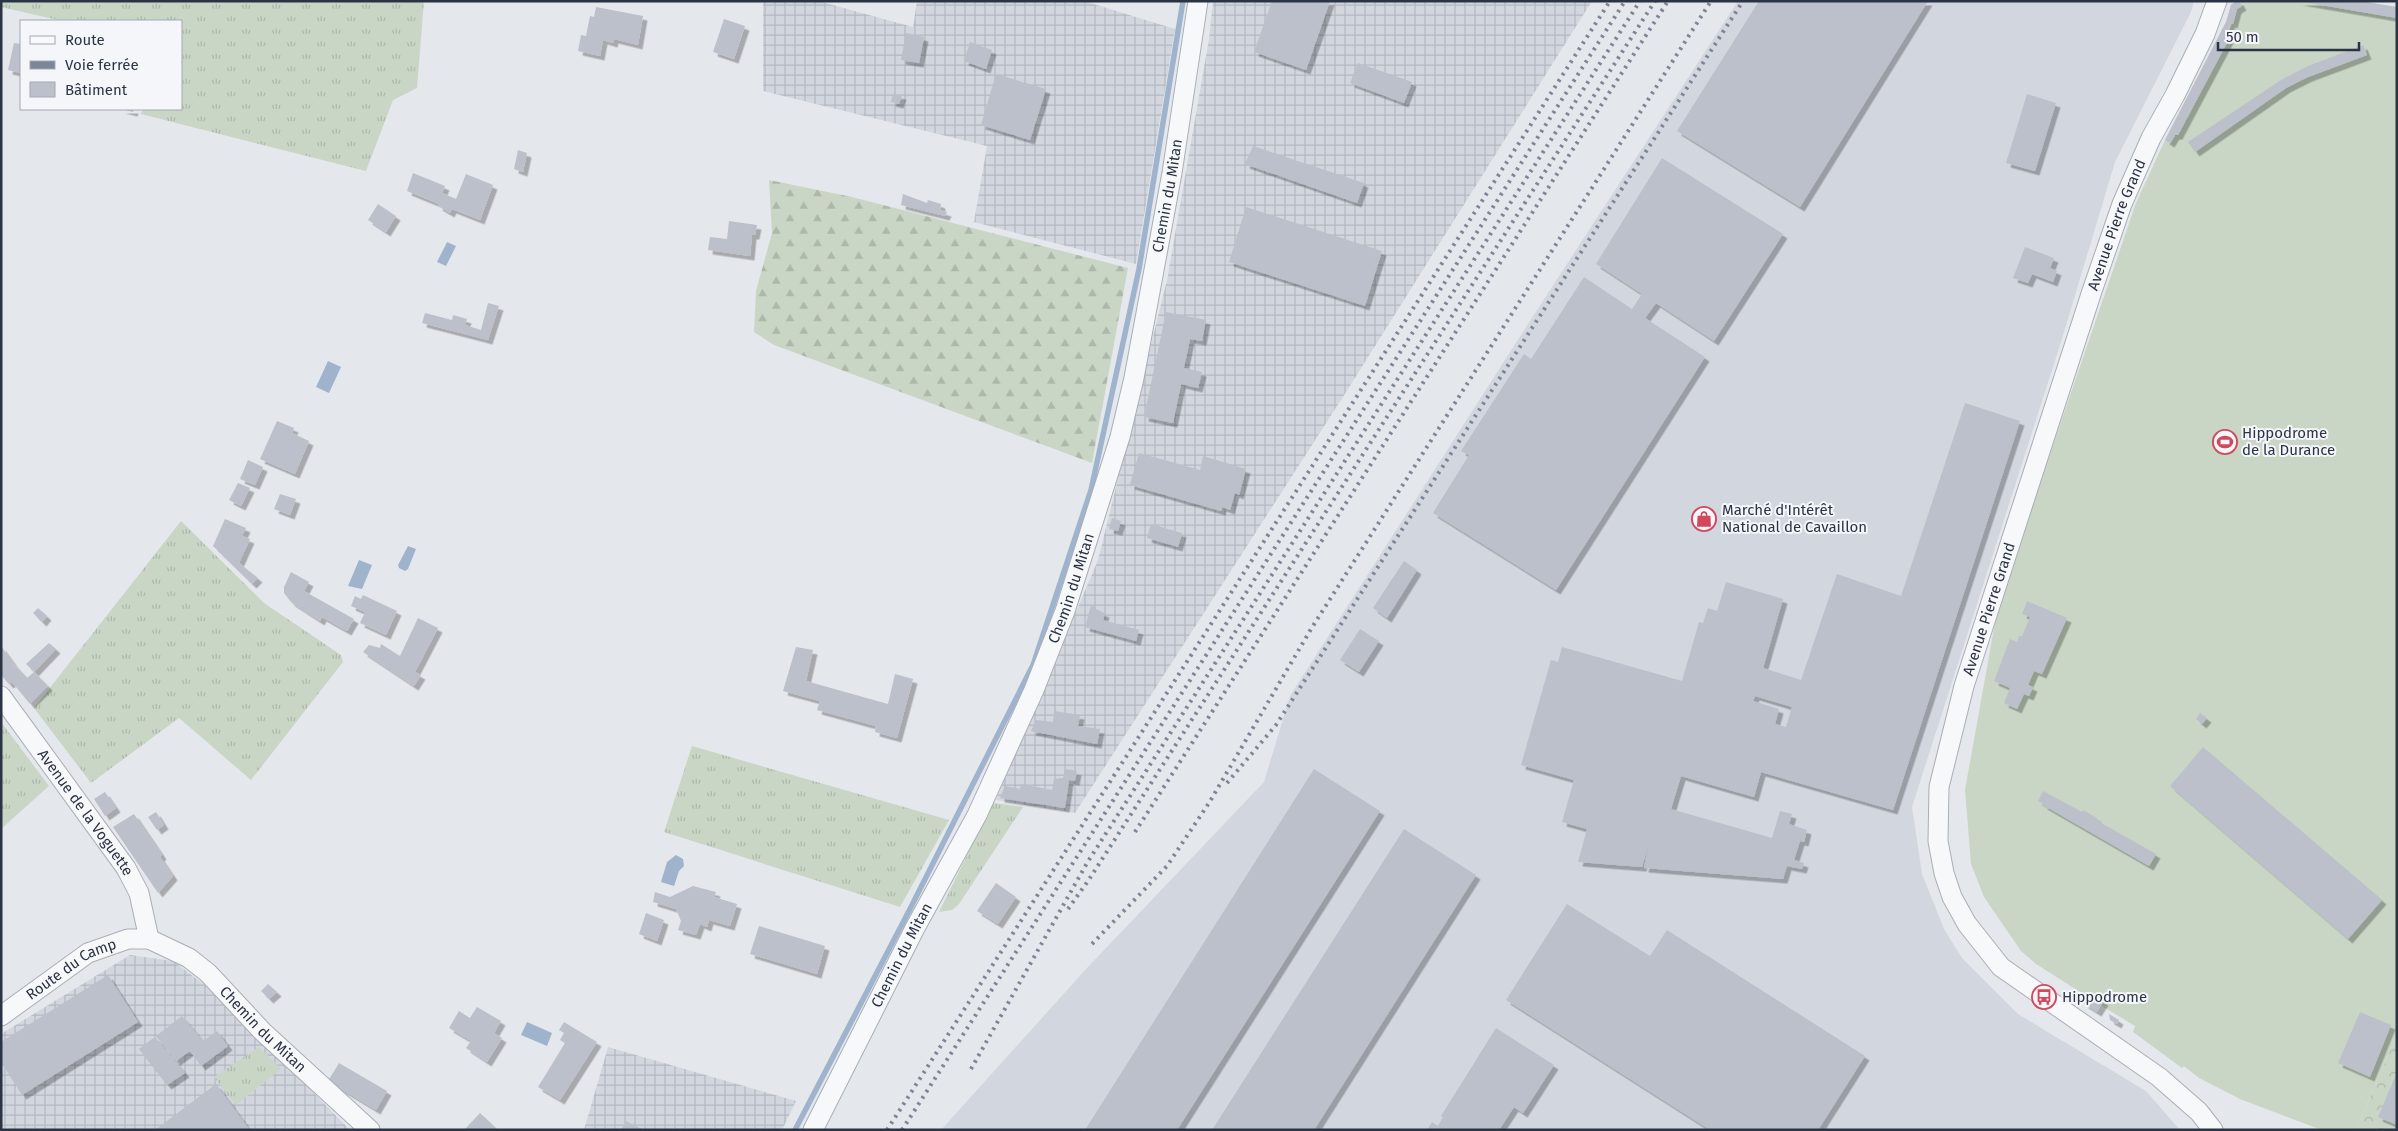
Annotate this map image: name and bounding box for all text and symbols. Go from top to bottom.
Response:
legend [20,20,182,110]
scale bar [2218,20,2359,52]
text: 50 m [2226,28,2259,46]
text: Route [65,31,105,49]
text: Voie ferrée [65,56,139,74]
text: Bâtiment [65,81,128,99]
street label: Chemin du Mitan [1148,138,1186,254]
street label: Avenue Pierre Grand [2084,156,2150,293]
place label: Hippodrome de la Durance [2242,424,2335,459]
sports icon: Hippodrome de la Durance [2212,429,2238,455]
place label: Marché d'Intérêt National de Cavaillon [1722,501,1867,536]
shop icon: Marché d'Intérêt National de Cavaillon [1691,506,1717,532]
street label: Chemin du Mitan [1044,531,1098,646]
street label: Avenue Pierre Grand [1959,540,2019,678]
street label: Avenue de la Voguette [34,746,137,879]
street label: Chemin du Mitan [867,900,936,1010]
street label: Route du Camp [23,935,119,1004]
street label: Chemin du Mitan [216,982,310,1076]
bus stop icon: Hippodrome [2031,984,2057,1010]
place label: Hippodrome [2062,988,2147,1006]

